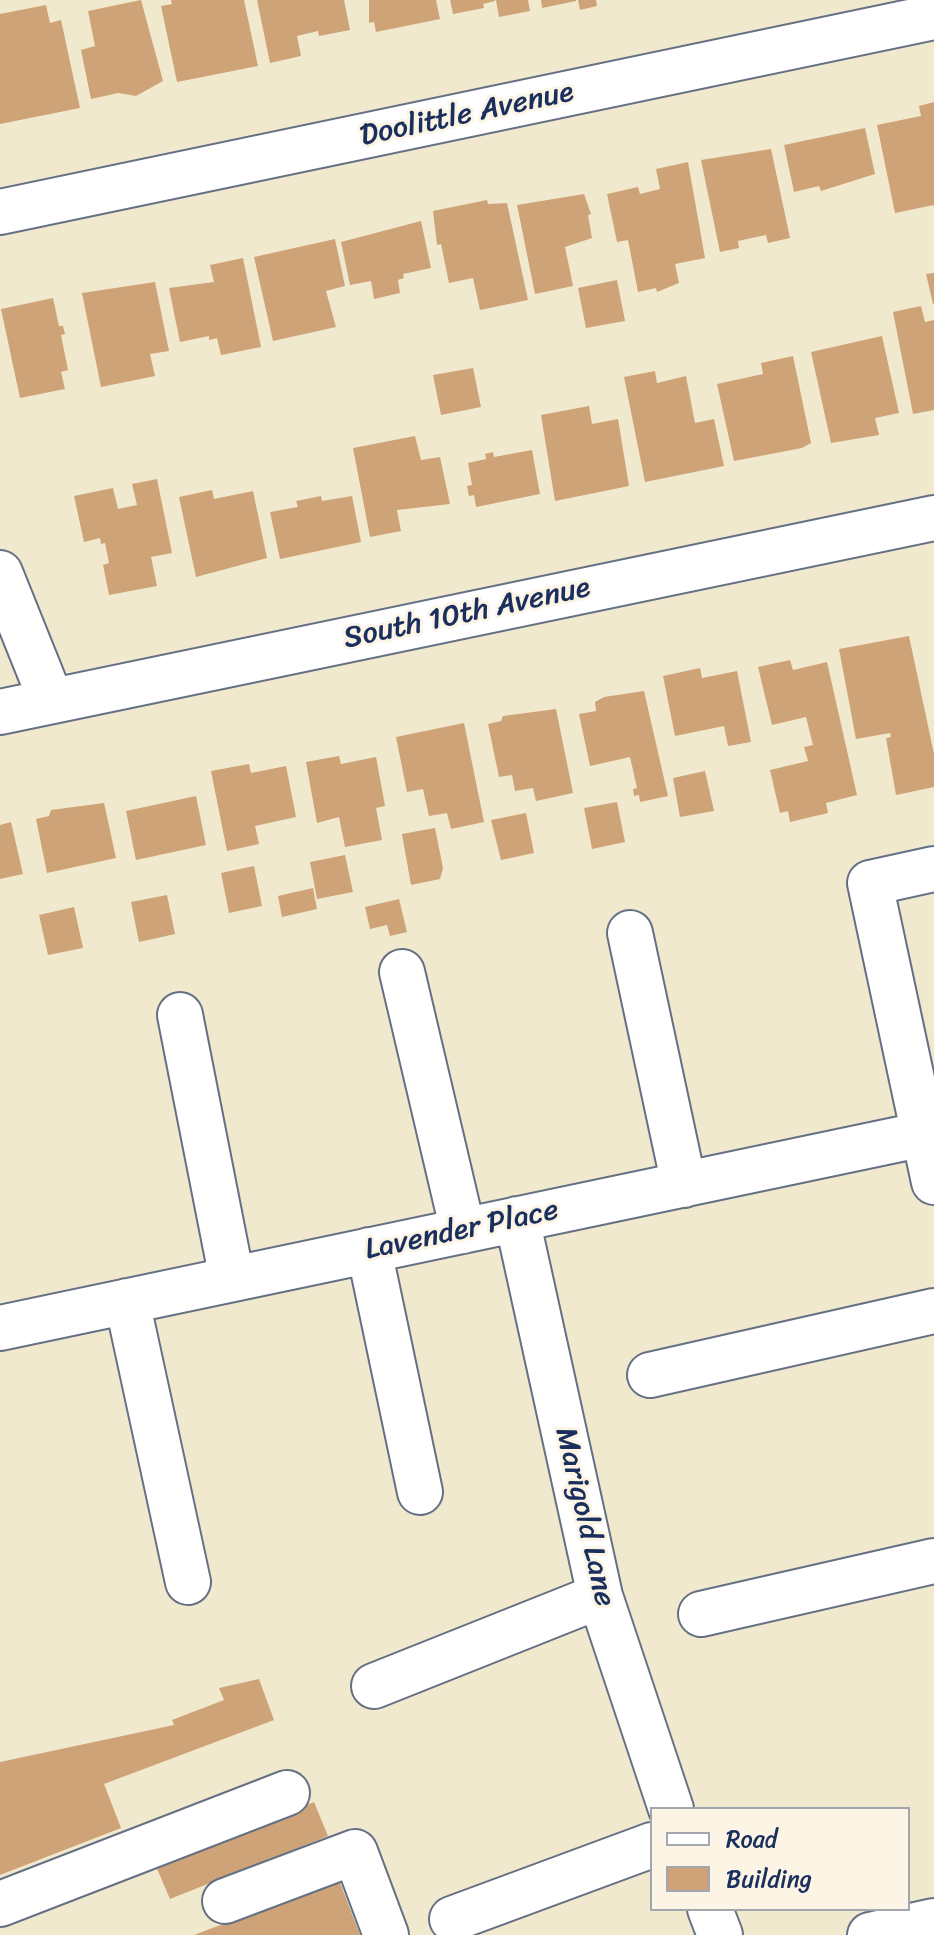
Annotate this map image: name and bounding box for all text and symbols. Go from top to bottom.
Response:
street label: Doolittle Avenue [357,75,577,155]
street label: South 10th Avenue [340,570,594,658]
street label: Lavender Place [362,1193,562,1269]
street label: Marigold Lane [546,1424,622,1610]
legend [650,1807,910,1911]
text: Road [726,1818,777,1860]
text: Building [726,1858,812,1900]

